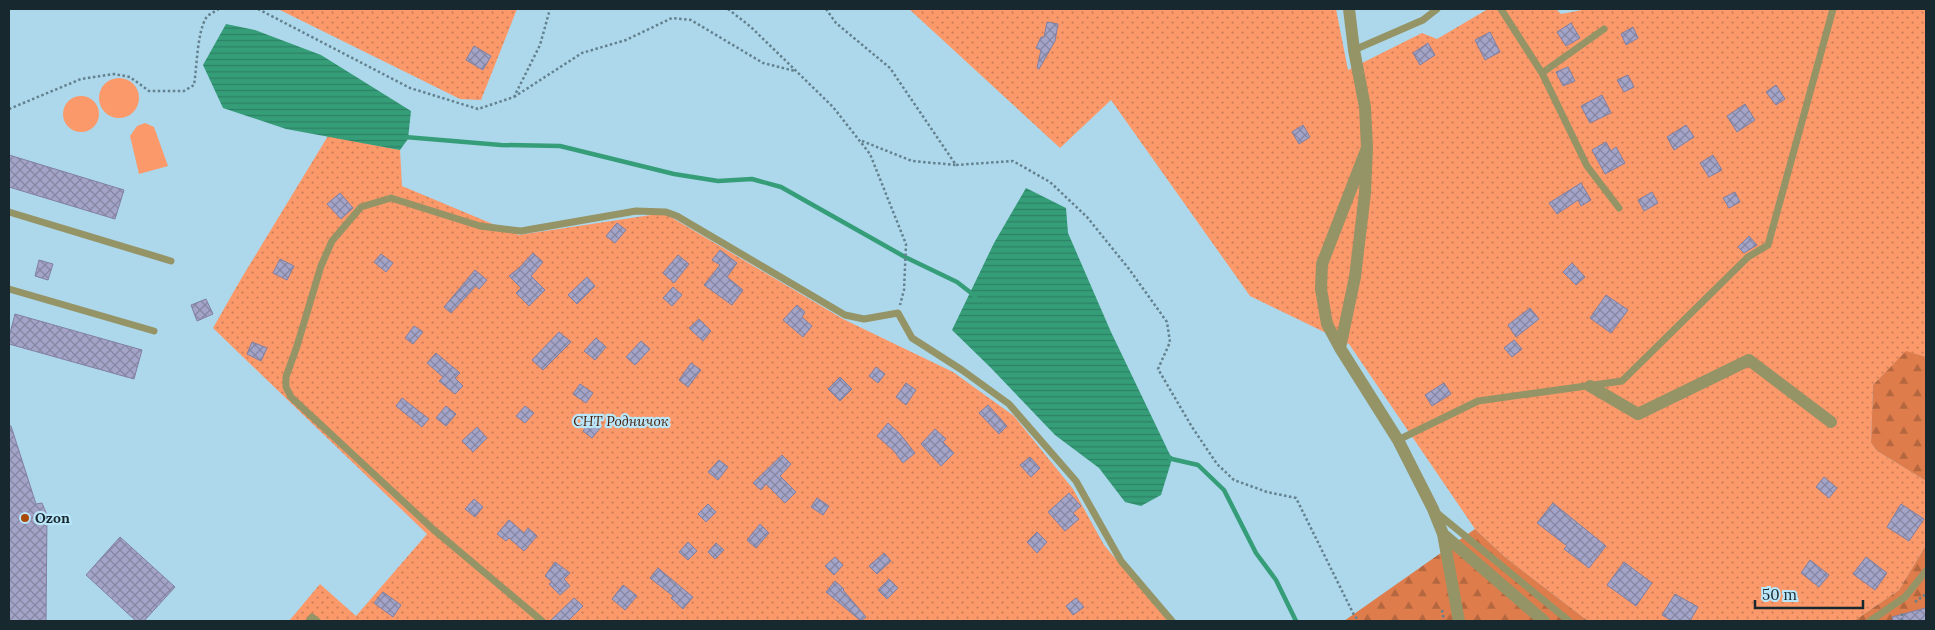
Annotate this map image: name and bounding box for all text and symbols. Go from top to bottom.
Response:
park label: СНТ Родничок [573,412,669,430]
place label: Ozon [35,509,70,527]
marker: Ozon [19,512,31,524]
scale bar [1755,578,1862,610]
text: 50 m [1762,585,1797,604]

